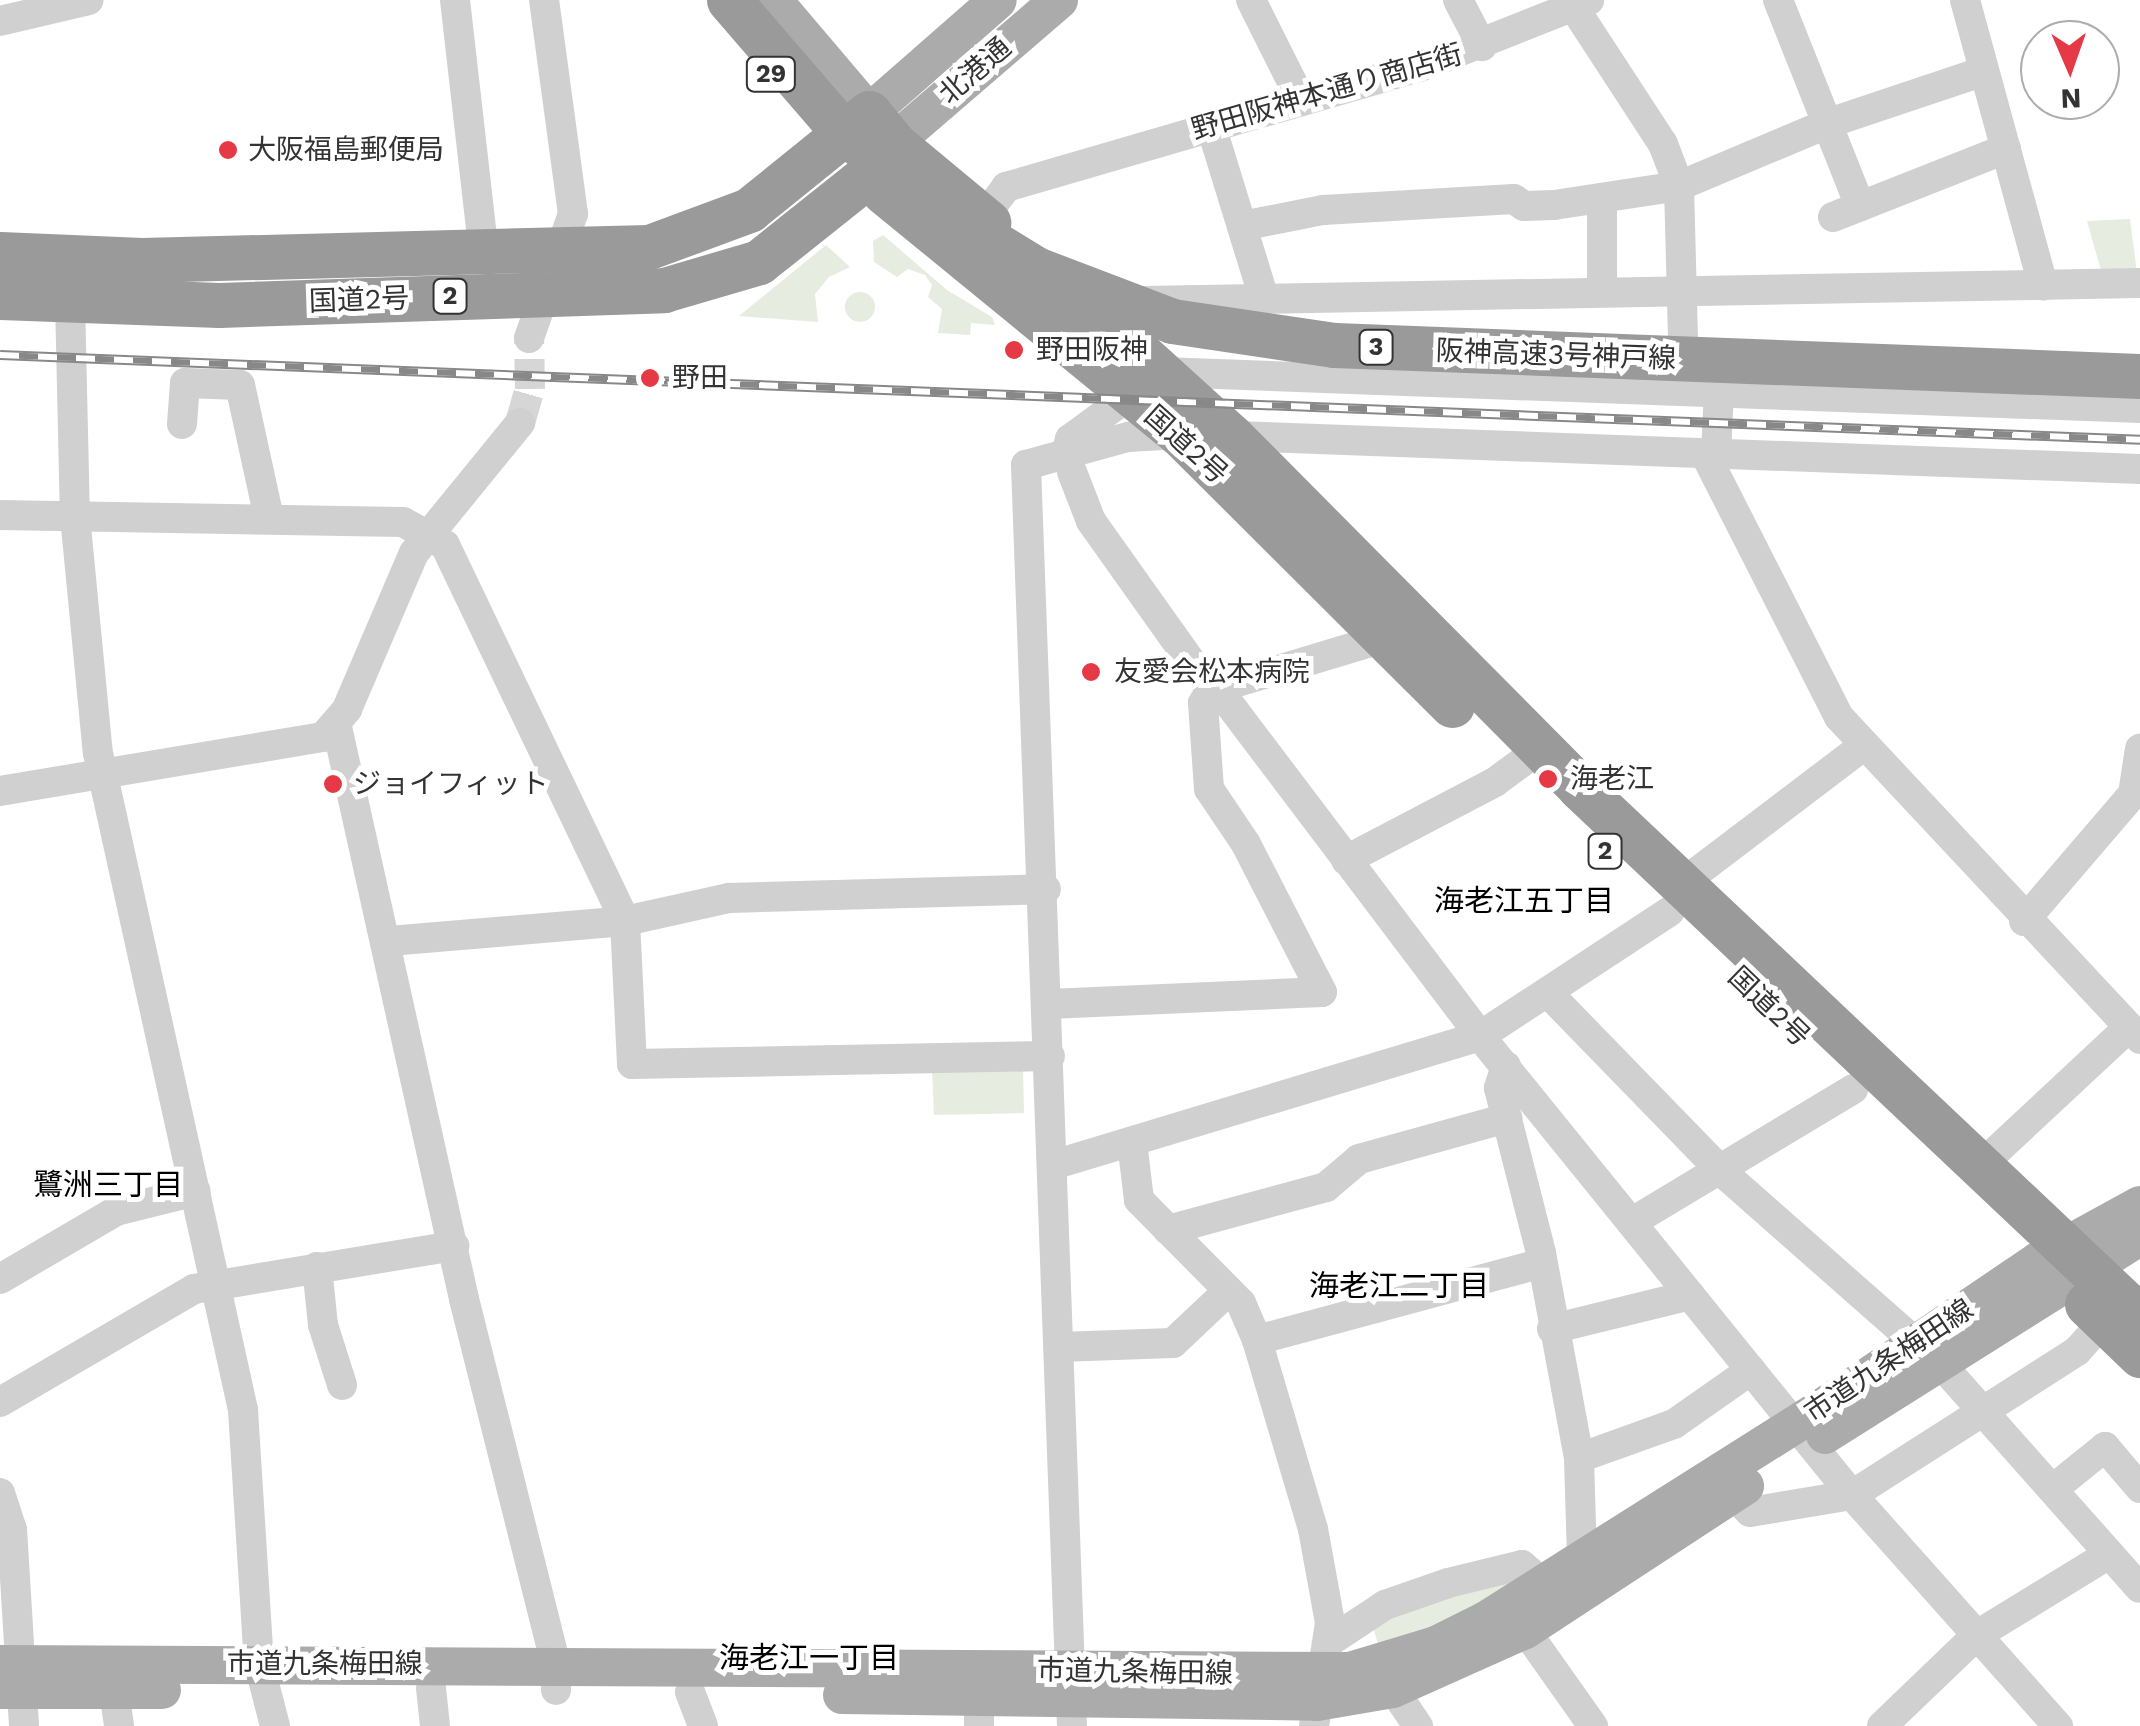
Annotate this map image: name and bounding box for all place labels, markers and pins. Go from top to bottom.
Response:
place label: 大阪福島郵便局 [248,133,444,167]
marker: 大阪福島郵便局 [217,139,239,161]
place label: 野田阪神 [1036,333,1148,367]
marker: 野田阪神 [1001,337,1027,363]
place label: 野田 [672,361,728,395]
marker: 野田 [637,365,663,391]
place label: 友愛会松本病院 [1114,655,1310,689]
marker: 友愛会松本病院 [1078,659,1104,685]
place label: 海老江 [1570,762,1654,796]
marker: 海老江 [1535,766,1561,792]
place label: ジョイフィット [353,767,549,801]
marker: ジョイフィット [322,773,344,795]

